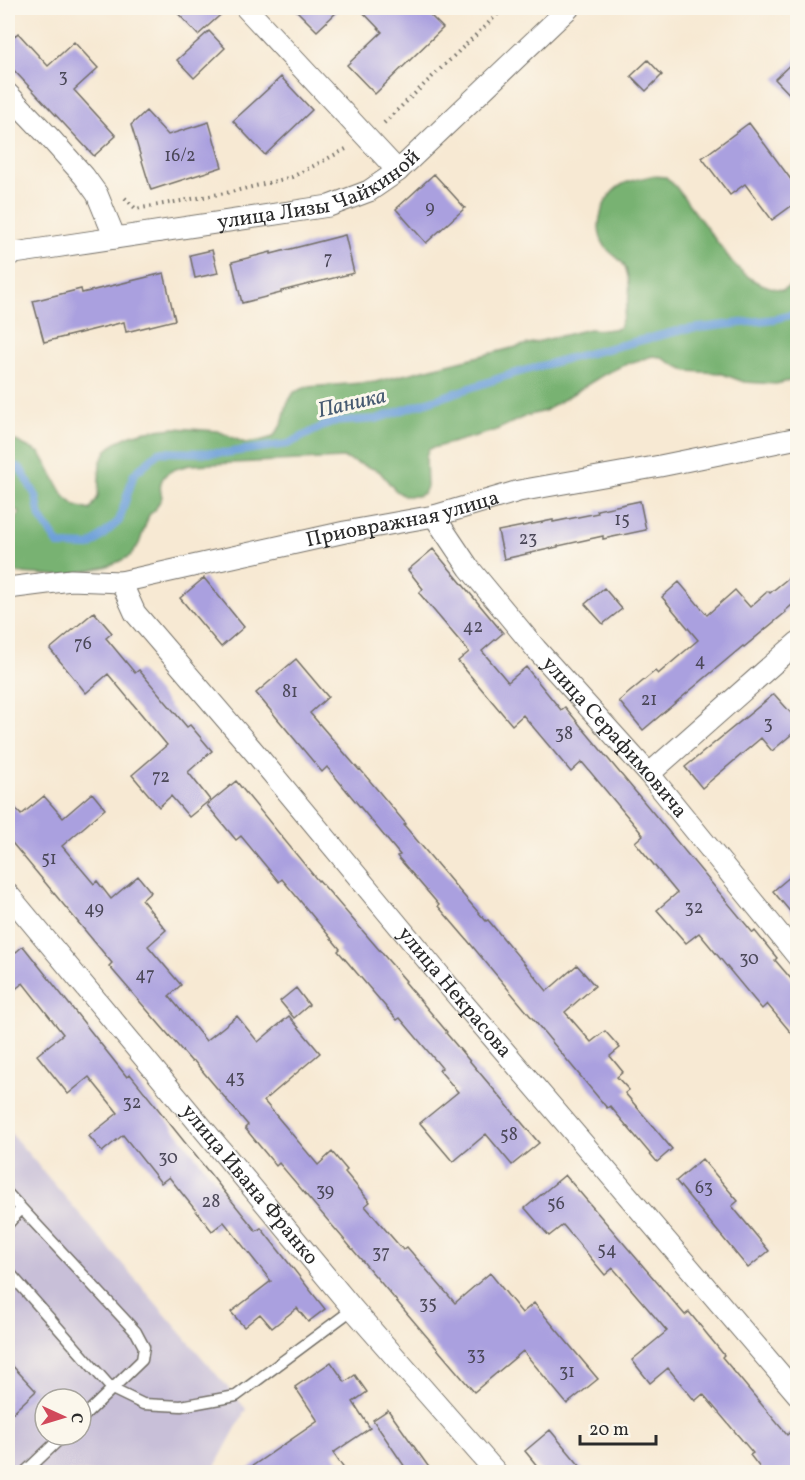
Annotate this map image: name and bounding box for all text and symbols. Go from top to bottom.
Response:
house number: 3 [58,65,68,90]
street label: улица Лизы Чайкиной [215,143,427,237]
house number: 16/2 [164,144,196,169]
house number: 9 [425,196,435,221]
house number: 7 [324,247,332,272]
water label: Паника [315,381,389,427]
street label: Приовражная улица [303,483,503,555]
house number: 15 [614,508,630,533]
house number: 23 [519,527,537,552]
house number: 42 [463,615,483,640]
house number: 76 [74,632,92,657]
house number: 4 [695,649,705,674]
street label: улица Серафимовича [535,650,694,824]
house number: 81 [282,680,298,705]
house number: 21 [641,688,657,713]
house number: 3 [763,712,773,737]
house number: 38 [555,722,573,747]
house number: 72 [152,765,170,790]
house number: 51 [41,847,57,872]
house number: 32 [685,896,703,921]
house number: 49 [84,897,104,922]
street label: улица Некрасова [391,920,519,1064]
house number: 30 [739,947,759,972]
house number: 47 [135,963,155,988]
house number: 43 [225,1066,245,1091]
house number: 32 [123,1091,141,1116]
street label: улица Ивана Франко [174,1098,325,1271]
house number: 58 [500,1123,518,1148]
house number: 30 [158,1146,178,1171]
house number: 63 [695,1176,713,1201]
house number: 39 [316,1179,334,1204]
house number: 28 [202,1190,220,1215]
house number: 56 [547,1192,565,1217]
house number: 54 [597,1238,617,1263]
house number: 37 [372,1241,390,1266]
house number: 35 [419,1292,437,1317]
house number: 33 [467,1343,485,1368]
house number: 31 [559,1360,575,1385]
north arrow [33,1387,93,1447]
scale bar [580,1408,656,1446]
text: С [65,1412,87,1424]
text: 20 m [589,1418,629,1443]

